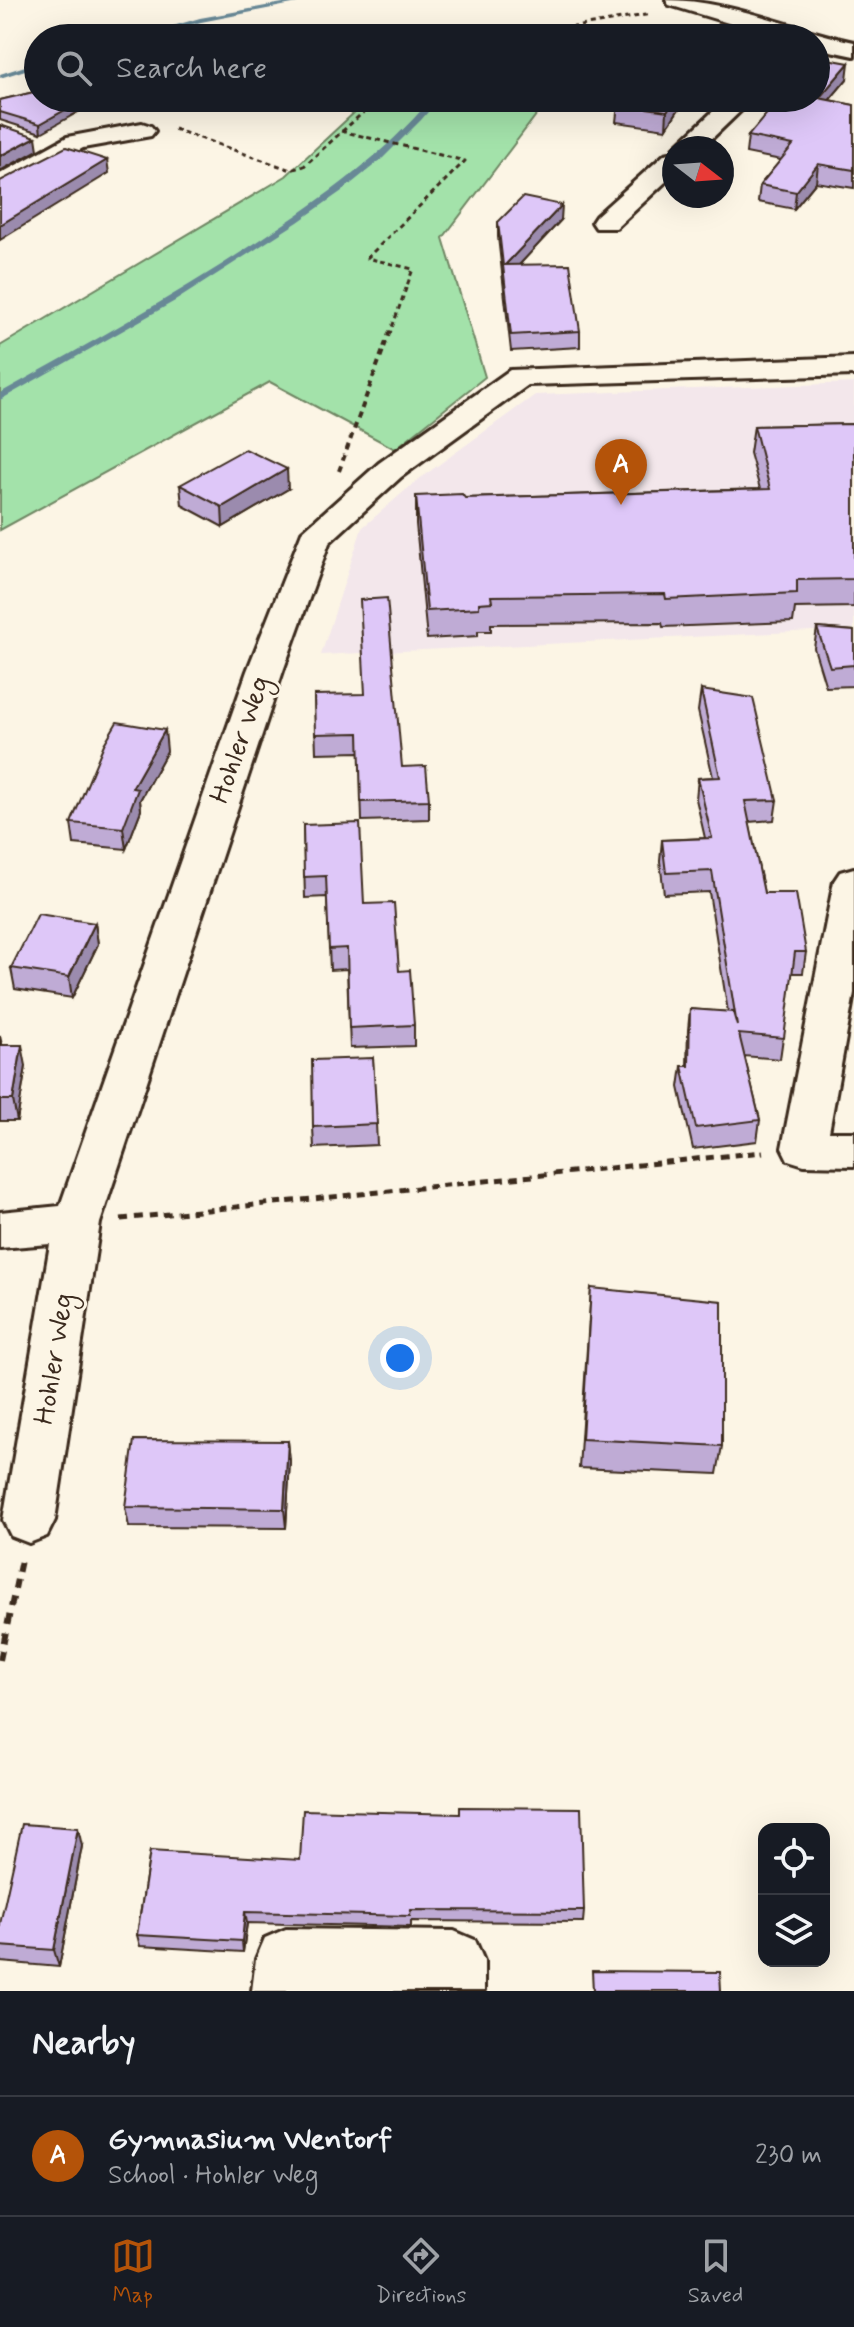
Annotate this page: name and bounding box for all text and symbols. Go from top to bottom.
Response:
search box [24,24,830,112]
icon: search [52,46,96,90]
text: Search here [116,49,267,88]
north arrow [662,136,734,208]
pin: A [595,439,647,505]
street label: Hohler Weg [202,671,282,809]
street label: Hohler Weg [26,1291,86,1428]
your location [380,1338,420,1378]
map controls [758,1823,830,1967]
button: locate [758,1823,830,1895]
button: layers [758,1895,830,1967]
text: Nearby [32,2021,136,2066]
text: Gymnasium Wentorf [108,2120,392,2159]
text: A [49,2139,67,2173]
text: 230 m [755,2139,822,2173]
text: School · Hohler Weg [108,2159,318,2193]
tab: Map [111,2234,155,2310]
tab: Directions [376,2234,466,2310]
tab: Saved [688,2234,743,2310]

